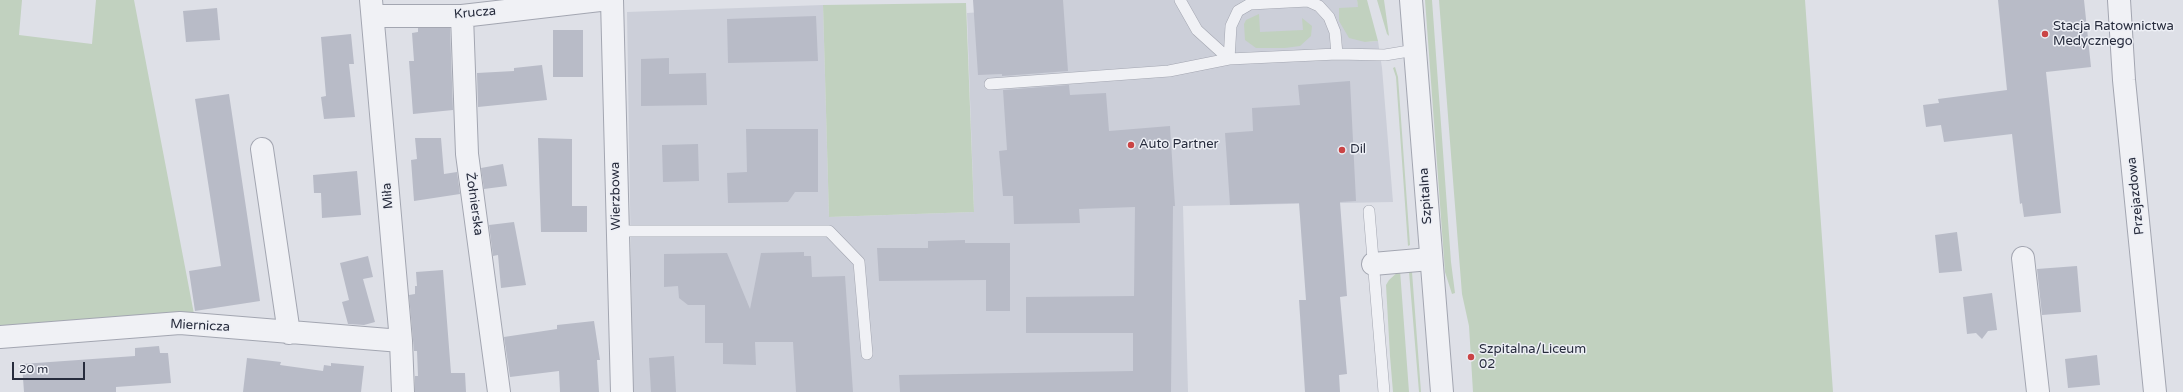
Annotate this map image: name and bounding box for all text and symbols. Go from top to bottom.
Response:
street label: Krucza [453,3,497,23]
place label: Stacja Ratownictwa Medycznego [2053,19,2174,50]
marker: Stacja Ratownictwa Medycznego [2040,29,2050,39]
place label: Auto Partner [1139,137,1218,153]
marker: Auto Partner [1126,140,1136,150]
place label: Dil [1350,142,1366,158]
marker: Dil [1337,145,1347,155]
street label: Przejazdowa [2124,156,2148,236]
street label: Wierzbowa [608,162,624,230]
street label: Szpitalna [1416,167,1436,225]
street label: Żołnierska [462,171,486,237]
street label: Miła [379,182,397,210]
street label: Miernicza [170,317,230,335]
place label: Szpitalna/Liceum 02 [1479,342,1586,373]
marker: Szpitalna/Liceum 02 [1466,352,1476,362]
scale bar [14,354,87,380]
text: 20 m [19,362,48,376]

